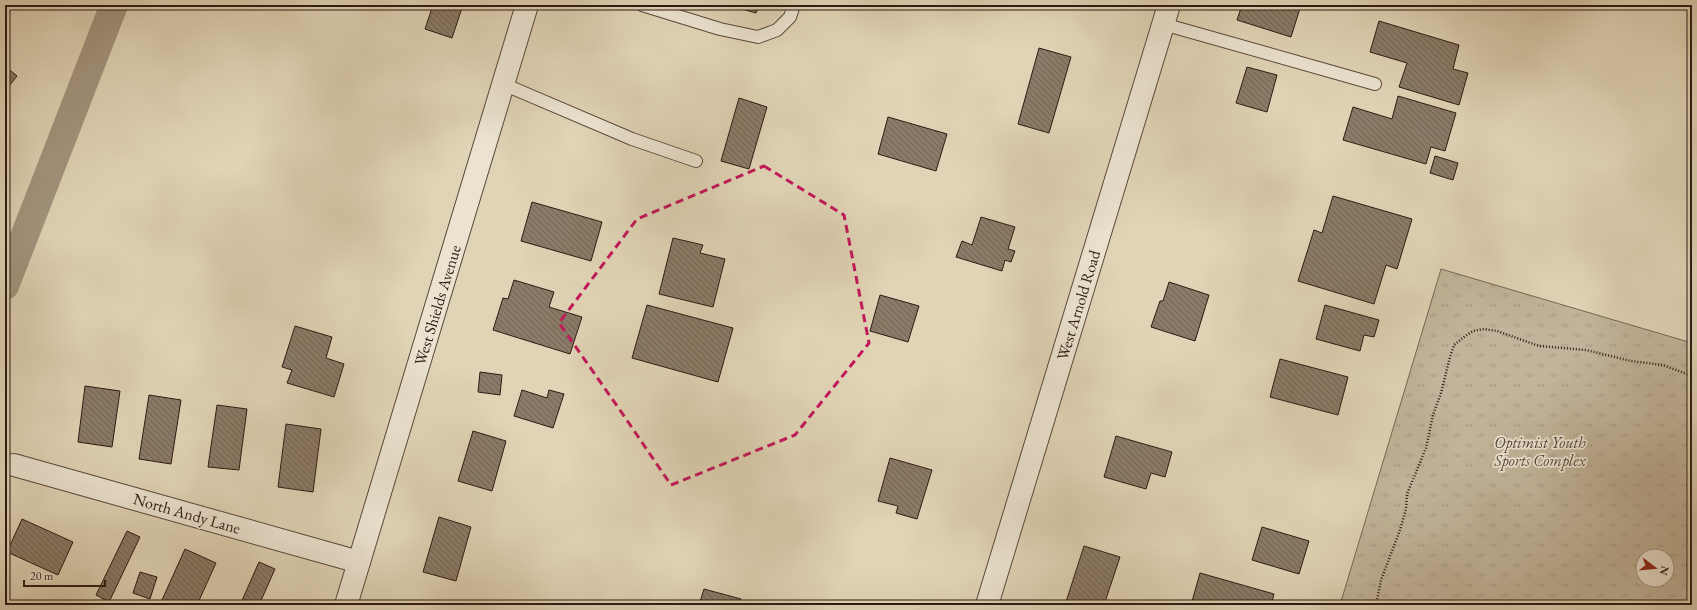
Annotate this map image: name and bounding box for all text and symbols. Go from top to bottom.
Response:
street label: West Shields Avenue [409,242,466,368]
street label: West Arnold Road [1052,247,1105,363]
park label: Optimist Youth Sports Complex [1493,432,1587,471]
street label: North Andy Lane [131,488,243,539]
north arrow [1635,548,1675,588]
scale bar [24,562,105,588]
text: N [1657,565,1673,577]
text: 20 m [30,568,54,584]

